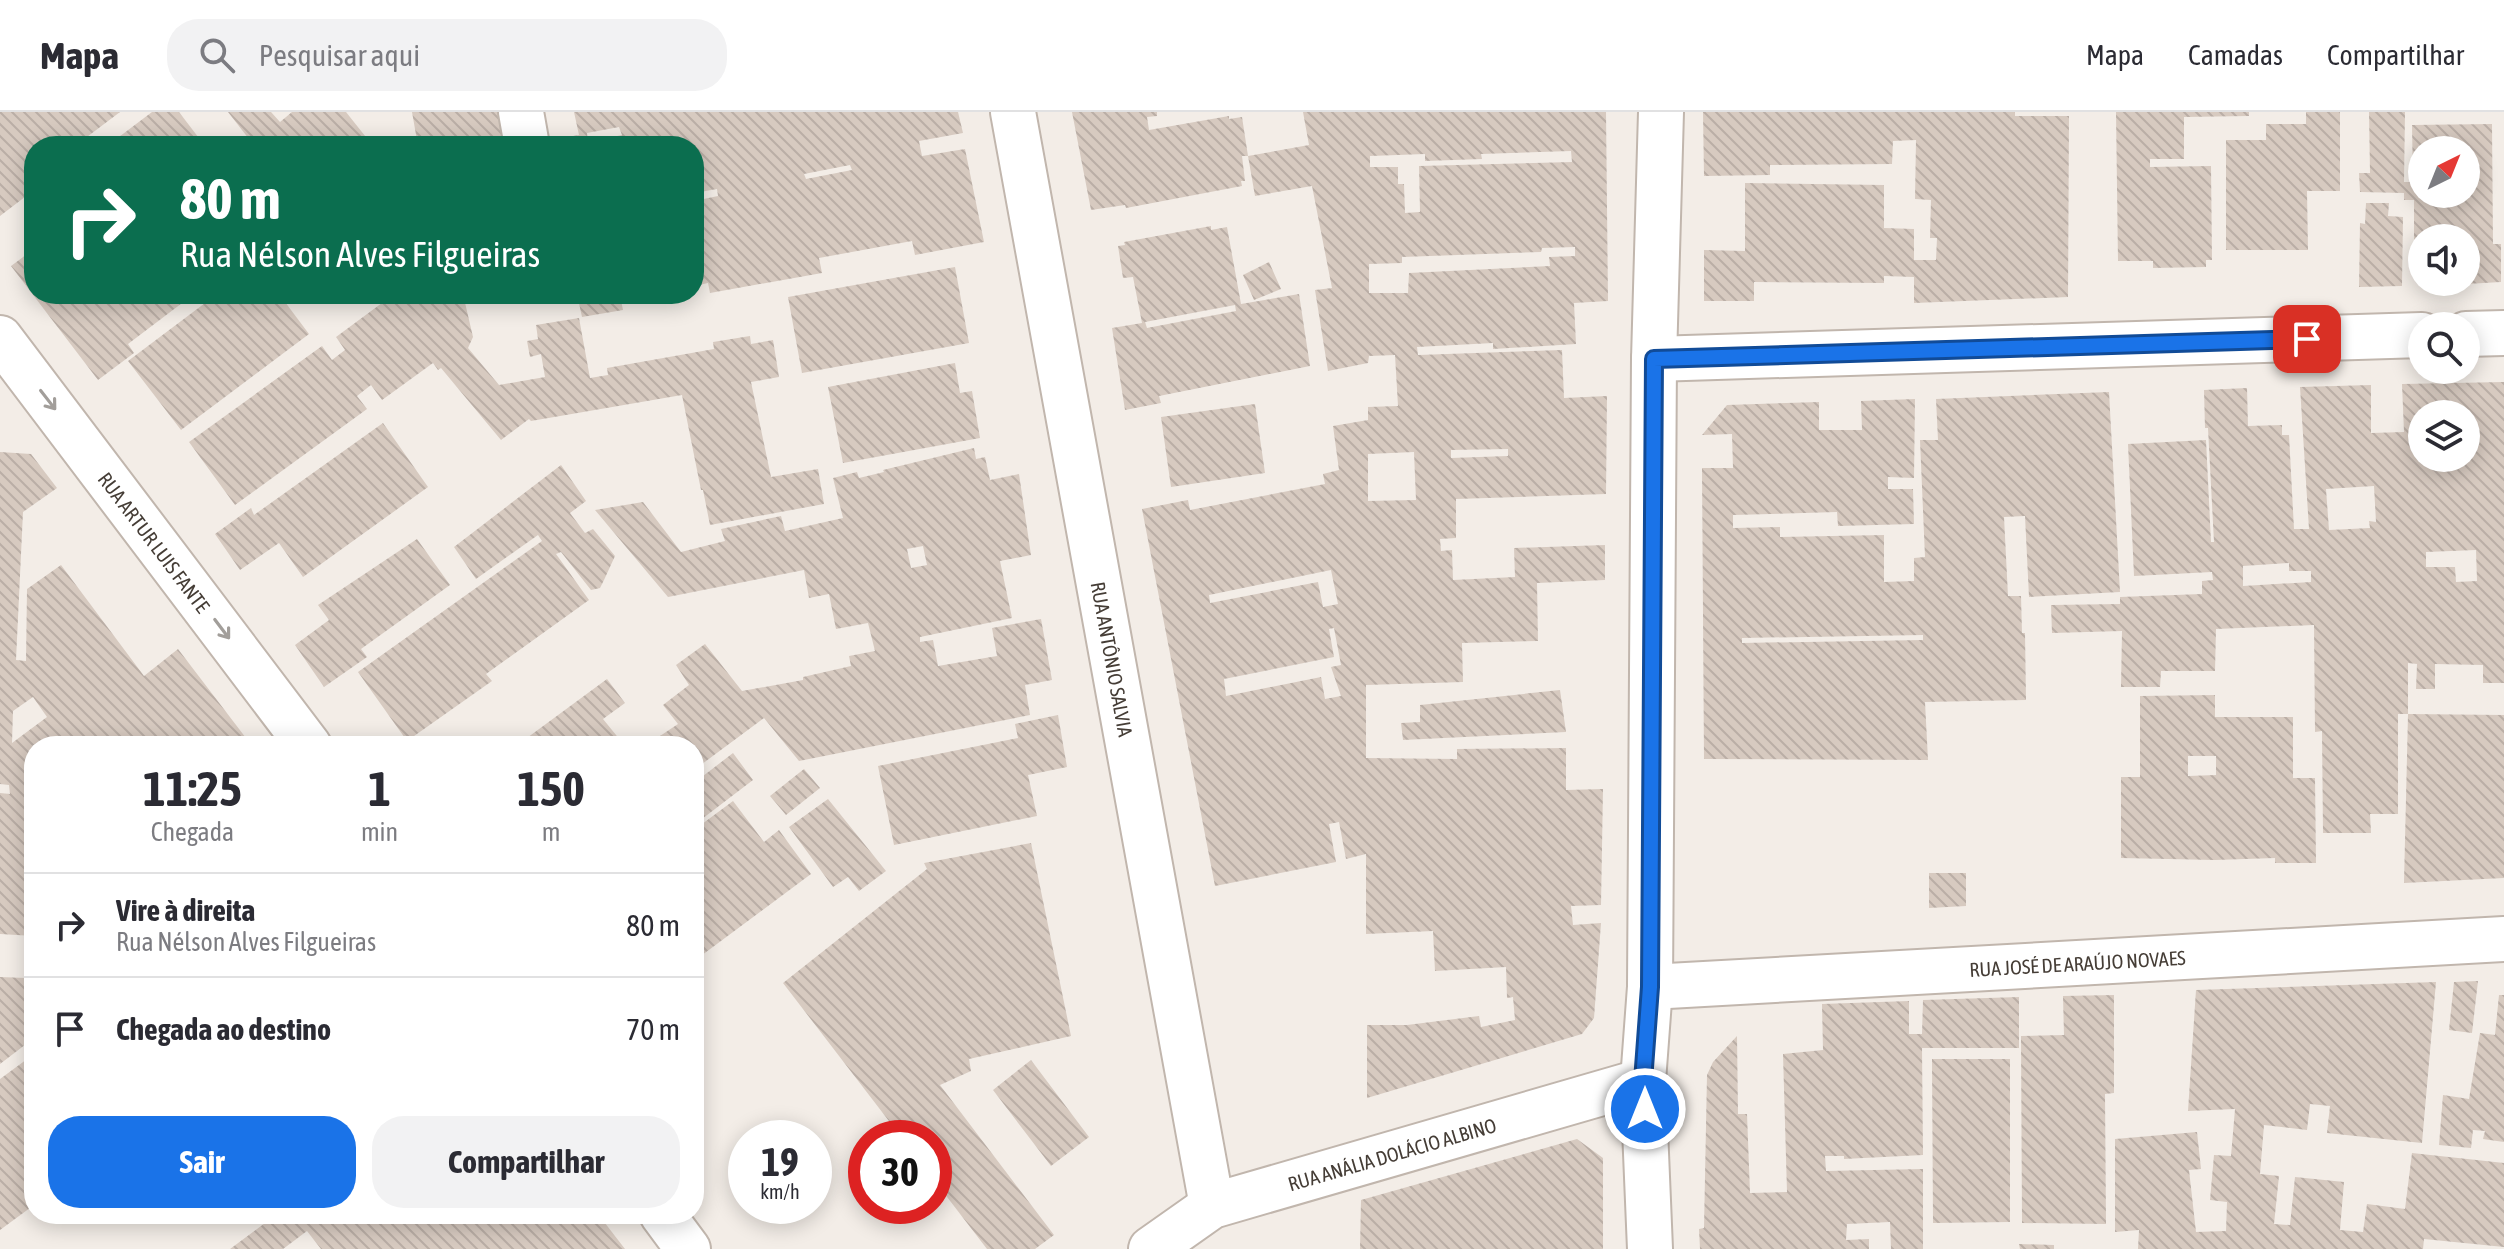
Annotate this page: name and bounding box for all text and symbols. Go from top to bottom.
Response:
search box [167,19,727,91]
icon: search [195,33,239,77]
text: Mapa [40,34,119,77]
text: Pesquisar aqui [259,38,420,72]
text: Mapa [2086,39,2144,71]
text: Camadas [2188,39,2283,71]
text: Compartilhar [2327,39,2464,71]
north arrow [2408,136,2480,208]
map controls [2408,136,2480,472]
text: 80 m [180,167,281,231]
icon: right [48,168,152,272]
button: sound [2408,224,2480,296]
text: Rua Nélson Alves Filgueiras [180,233,540,275]
pin [2273,305,2341,373]
button: search [2408,312,2480,384]
icon: arrive [2285,317,2329,361]
one-way arrow [39,389,56,410]
button: layers [2408,400,2480,472]
street label: RUA ARTUR LUIS FANTE [94,467,215,617]
street label: RUA ANTÔNIO SALVIA [1087,580,1138,739]
one-way arrow [213,618,230,639]
text: 11:25 [143,761,242,816]
text: 1 [368,761,391,816]
text: 150 [517,761,585,816]
text: Chegada [151,817,234,847]
text: min [361,817,398,847]
text: m [542,817,560,847]
text: Vire à direita [116,893,255,927]
icon: right [48,903,92,947]
text: 80 m [626,908,680,942]
text: Rua Nélson Alves Filgueiras [116,927,376,957]
street label: RUA JOSÉ DE ARAÚJO NOVAES [1969,945,2186,981]
icon: arrive [48,1007,92,1051]
text: Chegada ao destino [116,1012,331,1046]
text: 70 m [626,1012,680,1046]
position arrow [1603,1067,1687,1151]
street label: RUA ANÁLIA DOLÁCIO ALBINO [1285,1113,1499,1195]
button: Sair [48,1116,356,1208]
button: Compartilhar [372,1116,680,1208]
speed limit sign: 30 [848,1120,952,1224]
text: 19 [761,1139,799,1184]
text: km/h [760,1180,800,1203]

